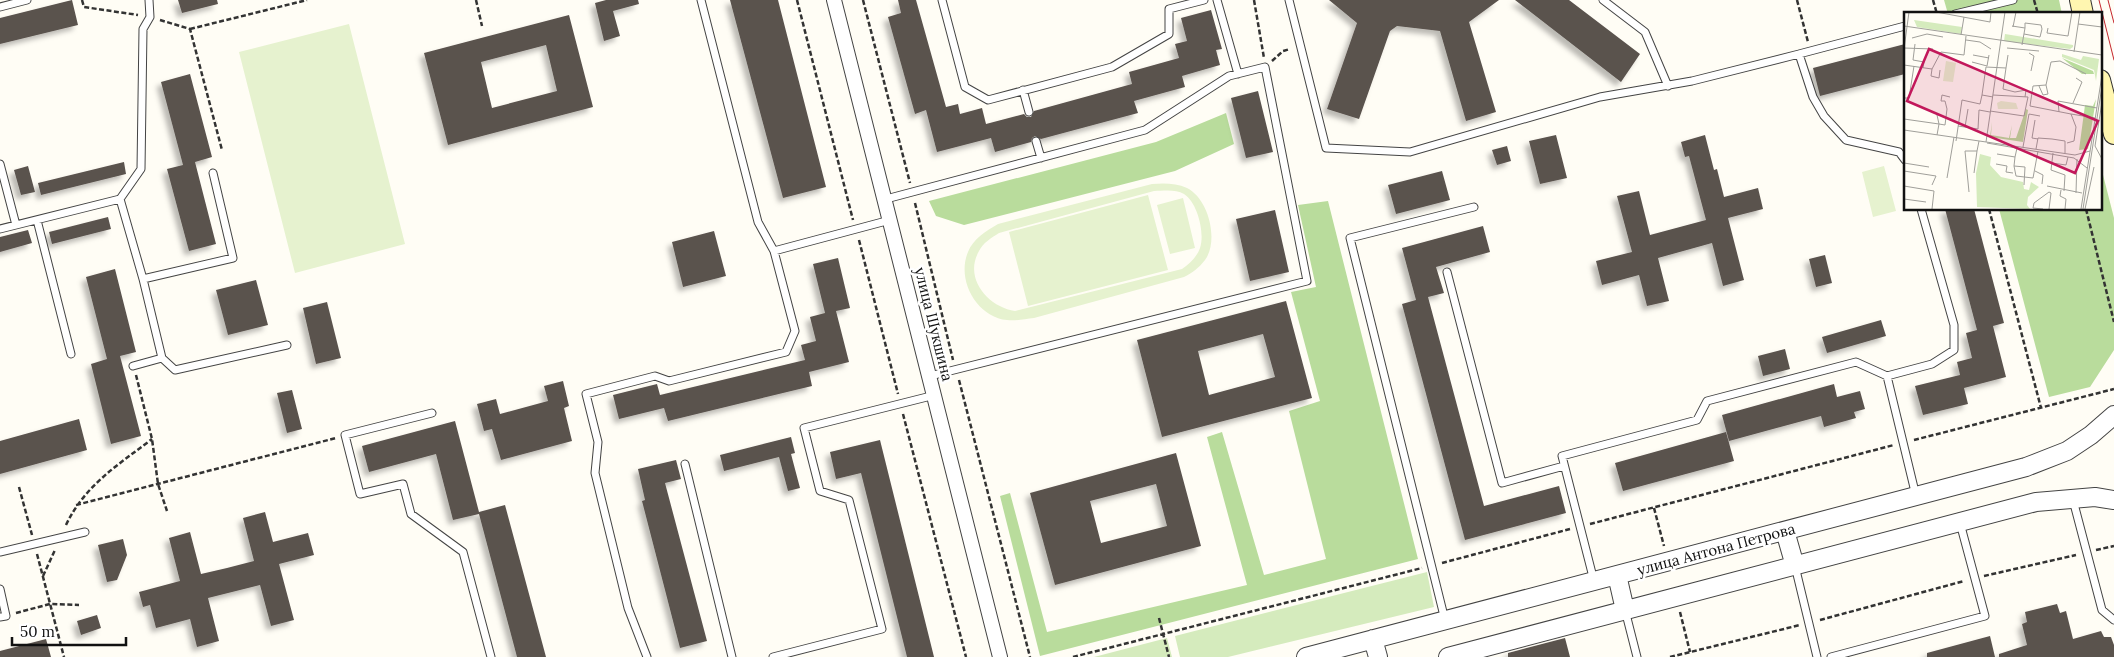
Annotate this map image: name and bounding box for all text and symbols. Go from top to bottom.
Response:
inset map [1904,12,2102,210]
street label: улица Шукшина [911,265,957,383]
street label: улица Антона Петрова [1635,519,1797,579]
scale bar [12,614,126,646]
text: 50 m [20,622,55,641]

